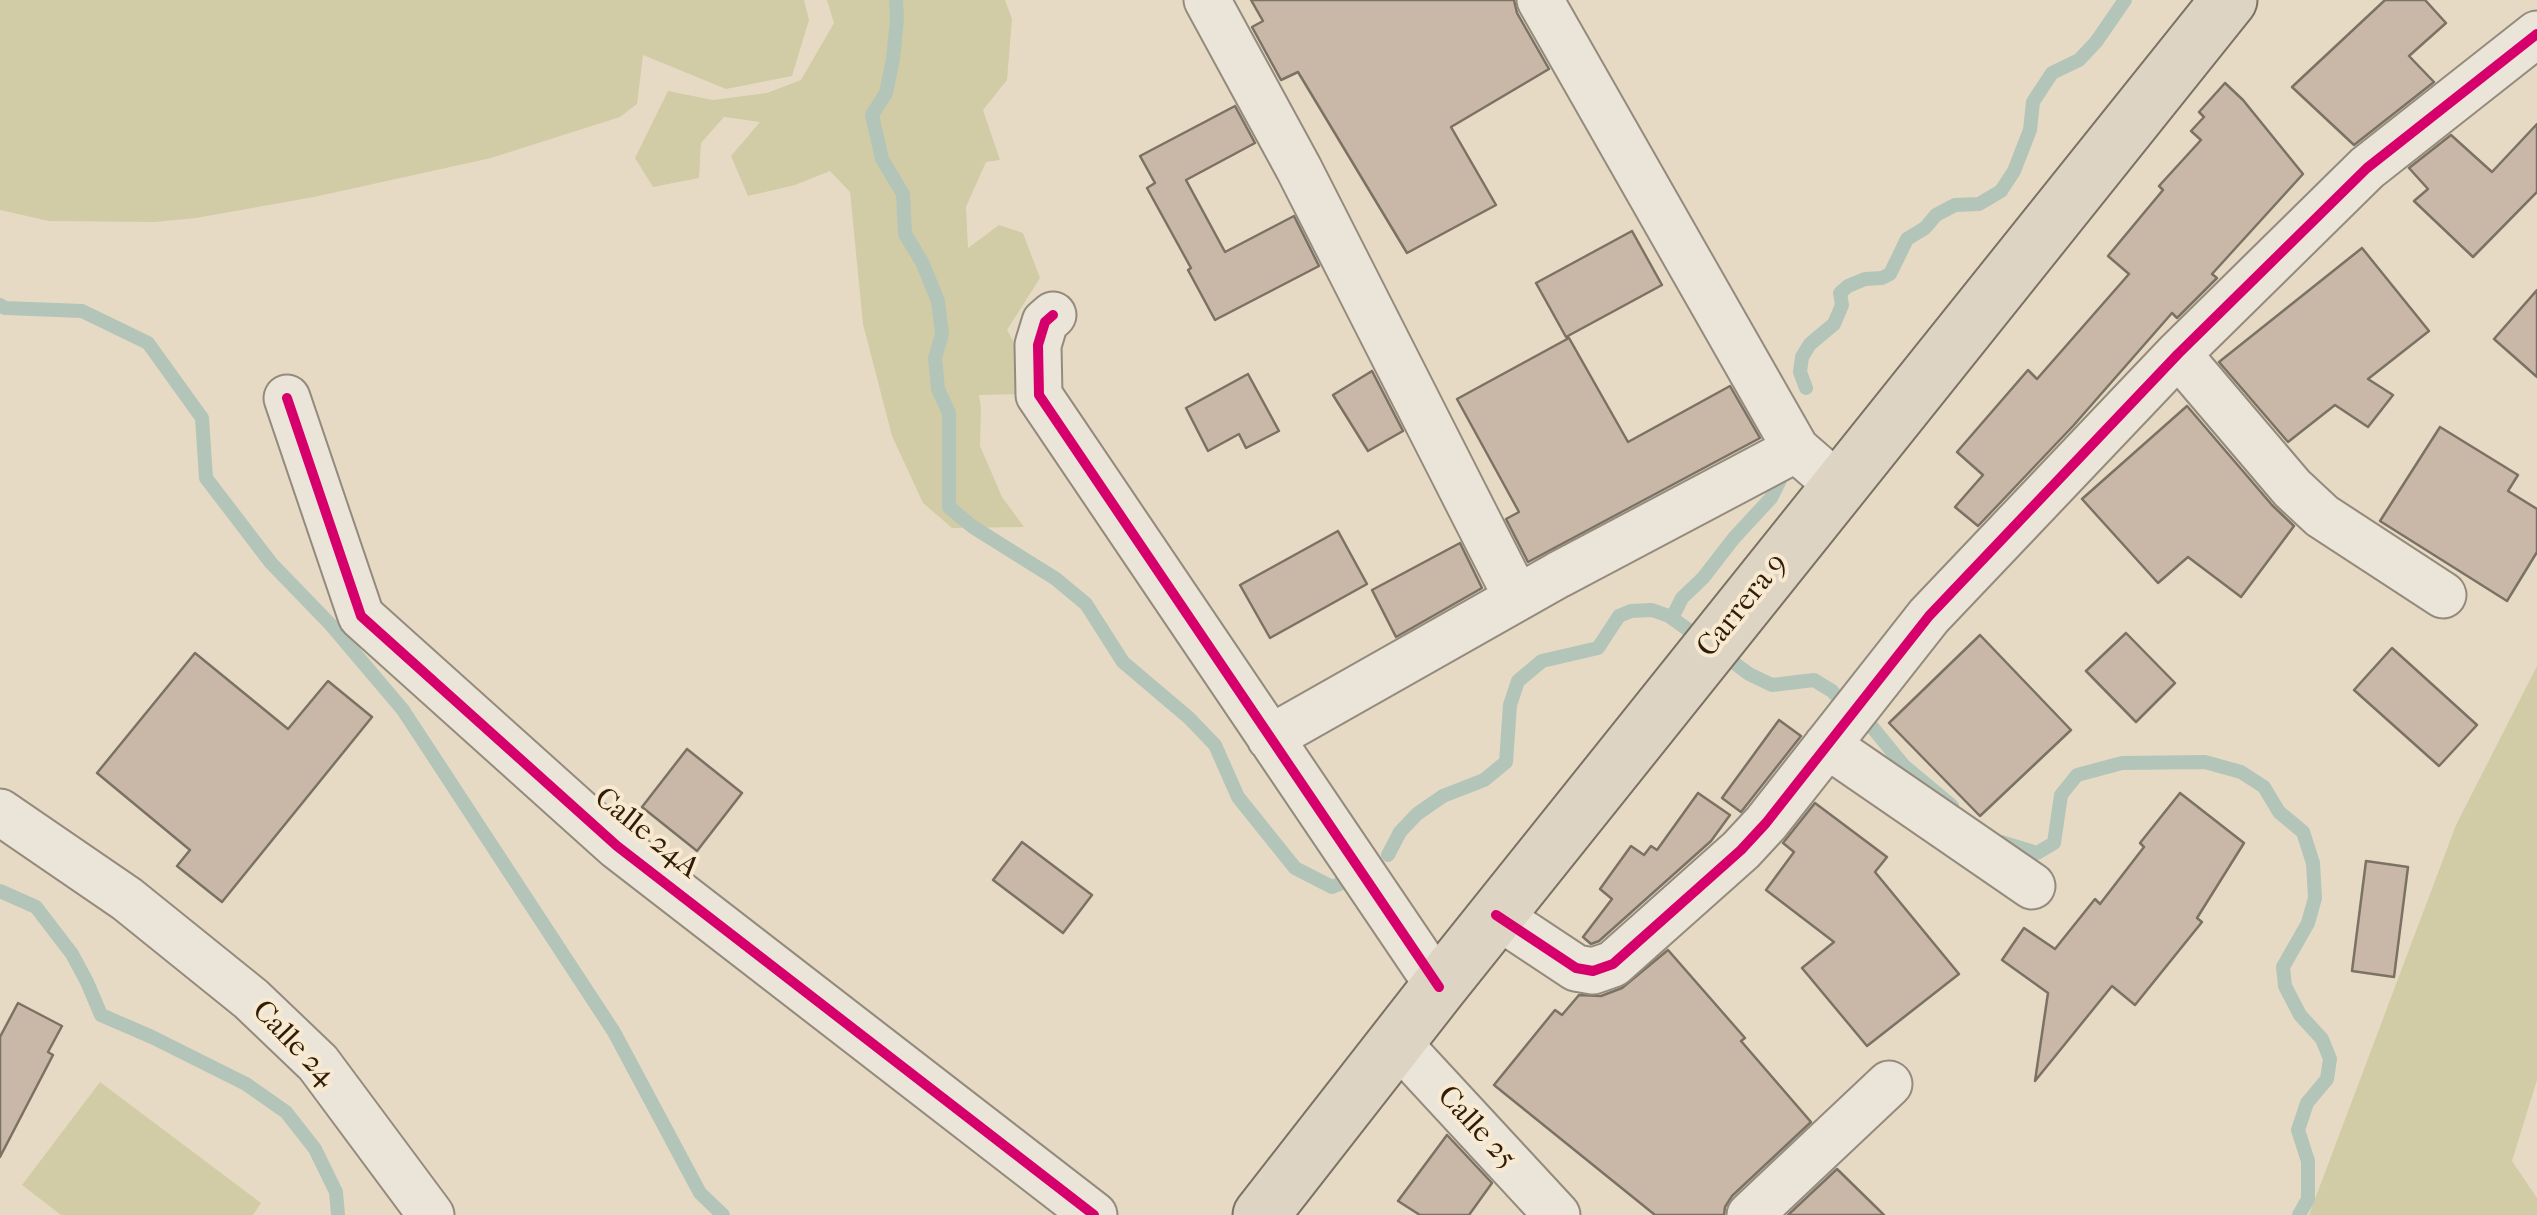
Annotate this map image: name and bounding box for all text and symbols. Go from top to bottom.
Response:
street label: Carrera 9 [1690,547,1796,665]
street label: Calle 24A [586,781,706,887]
street label: Calle 24 [244,994,342,1094]
street label: Calle 25 [1429,1079,1523,1177]

